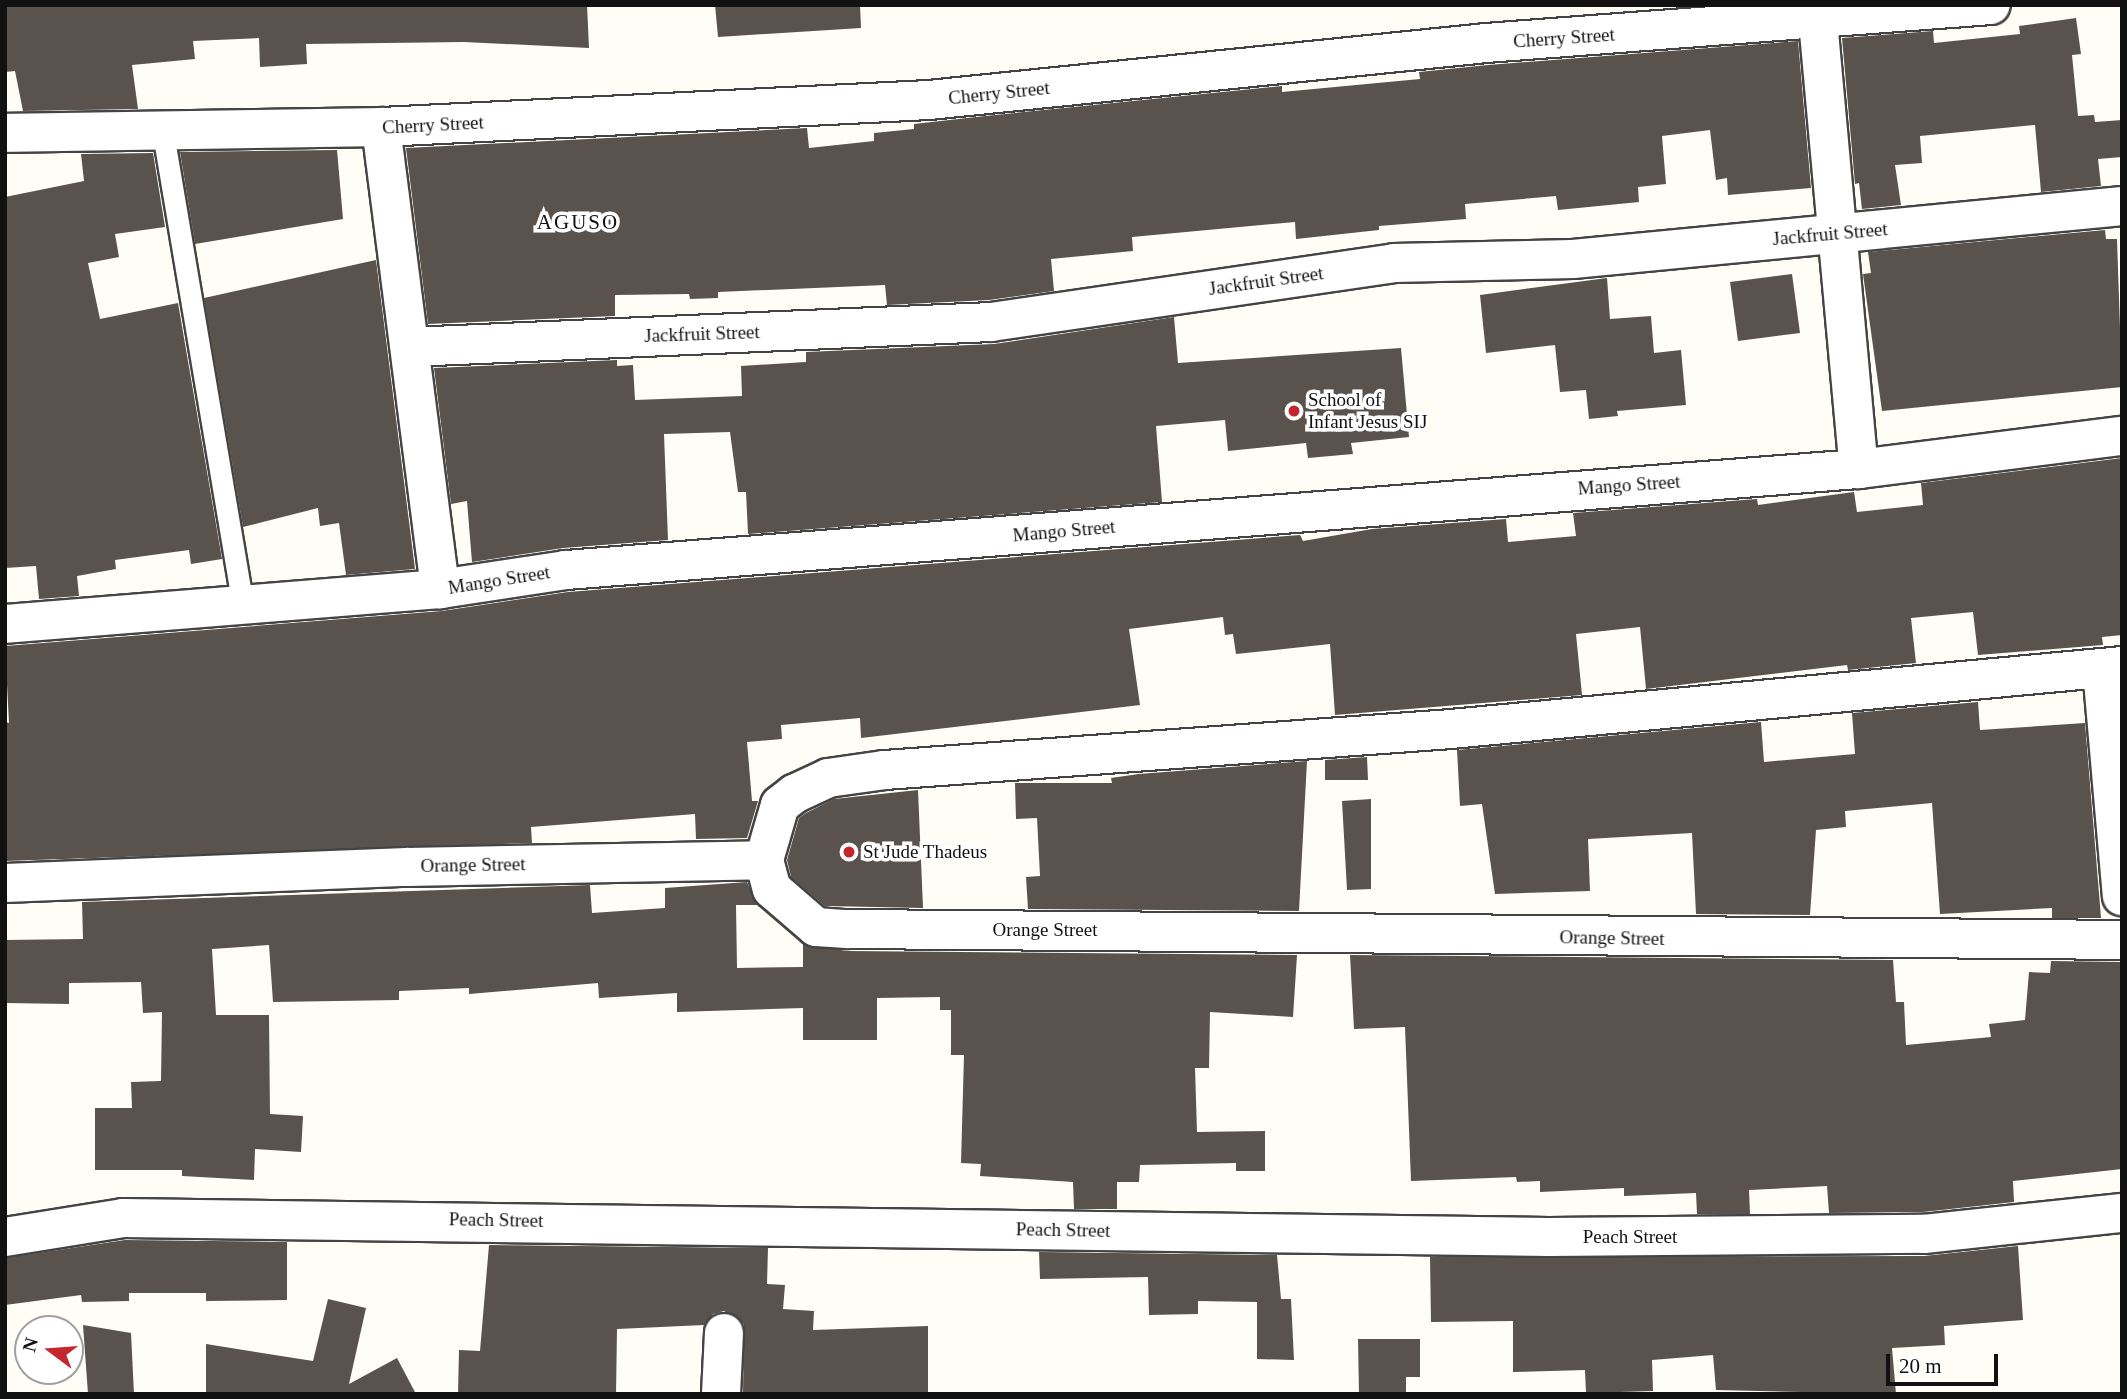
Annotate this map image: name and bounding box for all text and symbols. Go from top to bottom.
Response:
street label: Cherry Street [1512,23,1616,53]
street label: Cherry Street [947,76,1051,110]
street label: Cherry Street [382,111,484,139]
district label: AGUSO [537,209,619,235]
street label: Jackfruit Street [1771,218,1889,250]
street label: Jackfruit Street [1207,262,1325,300]
street label: Jackfruit Street [644,321,760,347]
place label: School of Infant Jesus SIJ [1308,389,1427,433]
marker: School of Infant Jesus SIJ [1286,403,1302,419]
street label: Mango Street [1577,470,1681,500]
street label: Mango Street [1012,515,1116,547]
street label: Mango Street [446,561,552,599]
place label: St Jude Thadeus [863,841,988,863]
marker: St Jude Thadeus [841,844,857,860]
street label: Orange Street [420,853,526,877]
street label: Orange Street [993,919,1097,941]
street label: Orange Street [1559,926,1665,950]
street label: Peach Street [449,1208,543,1232]
street label: Peach Street [1016,1218,1110,1242]
street label: Peach Street [1583,1226,1677,1248]
north arrow [14,1315,84,1385]
text: N [18,1335,42,1354]
scale bar [1889,1340,2001,1384]
text: 20 m [1899,1354,1942,1378]

